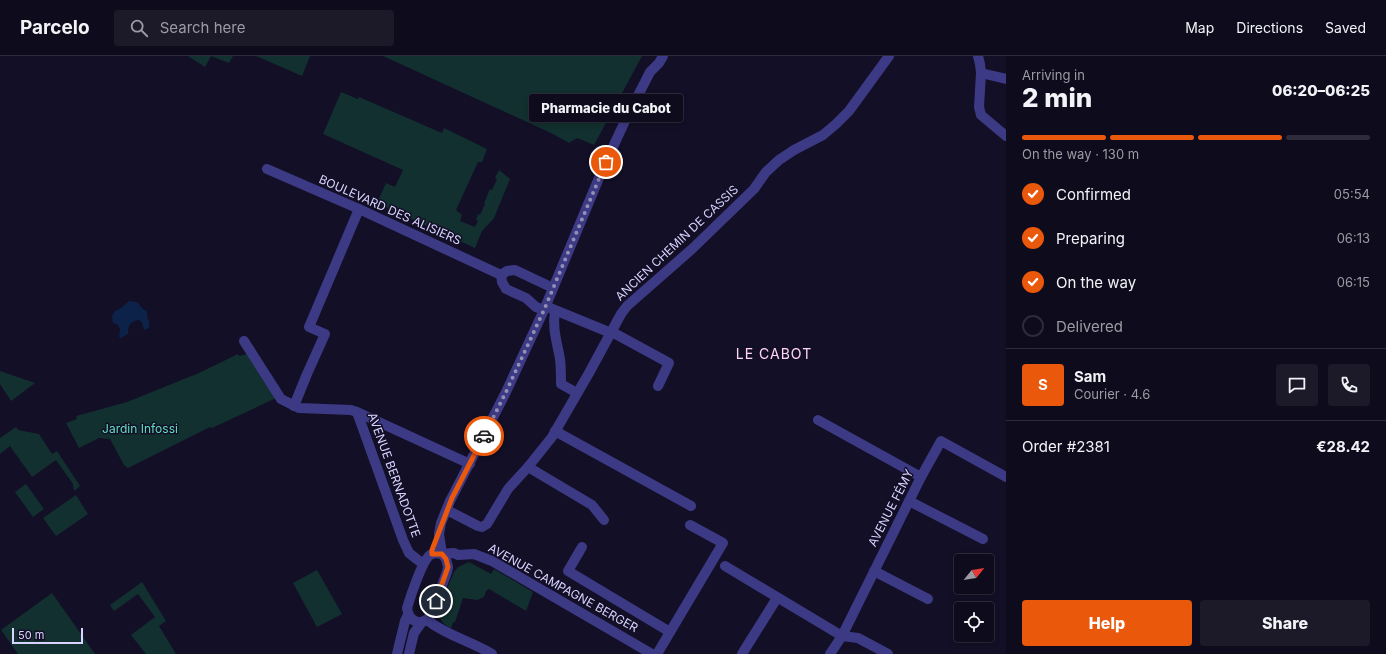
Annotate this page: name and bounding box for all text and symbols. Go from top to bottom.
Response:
search box [114,10,394,46]
text: Parcelo [20,16,90,39]
icon: search [128,17,150,39]
text: Search here [160,18,245,37]
text: Map [1185,19,1214,36]
text: Directions [1236,19,1303,36]
text: Saved [1325,19,1366,36]
text: Arriving in [1022,67,1085,83]
text: 06:20–06:25 [1272,81,1370,100]
text: 2 min [1022,82,1092,113]
callout: Pharmacie du Cabot [529,94,683,122]
text: Pharmacie du Cabot [541,100,671,116]
pin [589,145,623,179]
text: On the way · 130 m [1022,146,1139,162]
icon: bag [595,151,617,173]
street label: BOULEVARD DES ALISIERS [317,171,464,248]
street label: ANCIEN CHEMIN DE CASSIS [612,181,741,304]
icon: check [1022,183,1044,205]
text: Confirmed [1056,185,1131,204]
text: 05:54 [1334,186,1370,202]
icon: check [1022,227,1044,249]
text: Preparing [1056,229,1125,248]
text: 06:13 [1337,230,1370,246]
icon: check [1022,271,1044,293]
text: On the way [1056,273,1136,292]
text: 06:15 [1337,274,1370,290]
text: Delivered [1056,317,1123,336]
district label: LE CABOT [736,345,812,362]
button: chat [1276,364,1318,406]
button: phone [1328,364,1370,406]
text: Sam [1074,367,1106,386]
text: S [1038,375,1048,394]
text: Courier · 4.6 [1074,386,1150,402]
street label: AVENUE BERNADOTTE [365,410,424,539]
courier [464,416,504,456]
park label: Jardin Infossi [102,421,178,436]
icon: car [473,425,495,447]
text: Order #2381 [1022,437,1110,456]
text: €28.42 [1316,437,1370,456]
street label: AVENUE FÉMY [865,467,916,549]
street label: AVENUE CAMPAGNE BERGER [486,540,641,635]
north arrow [954,554,994,594]
map controls [954,554,994,642]
pin [419,584,453,618]
icon: home [425,590,447,612]
button: Help [1022,600,1192,646]
button: Share [1200,600,1370,646]
button: locate [954,602,994,642]
scale bar [12,626,83,645]
text: 50 m [18,628,44,642]

